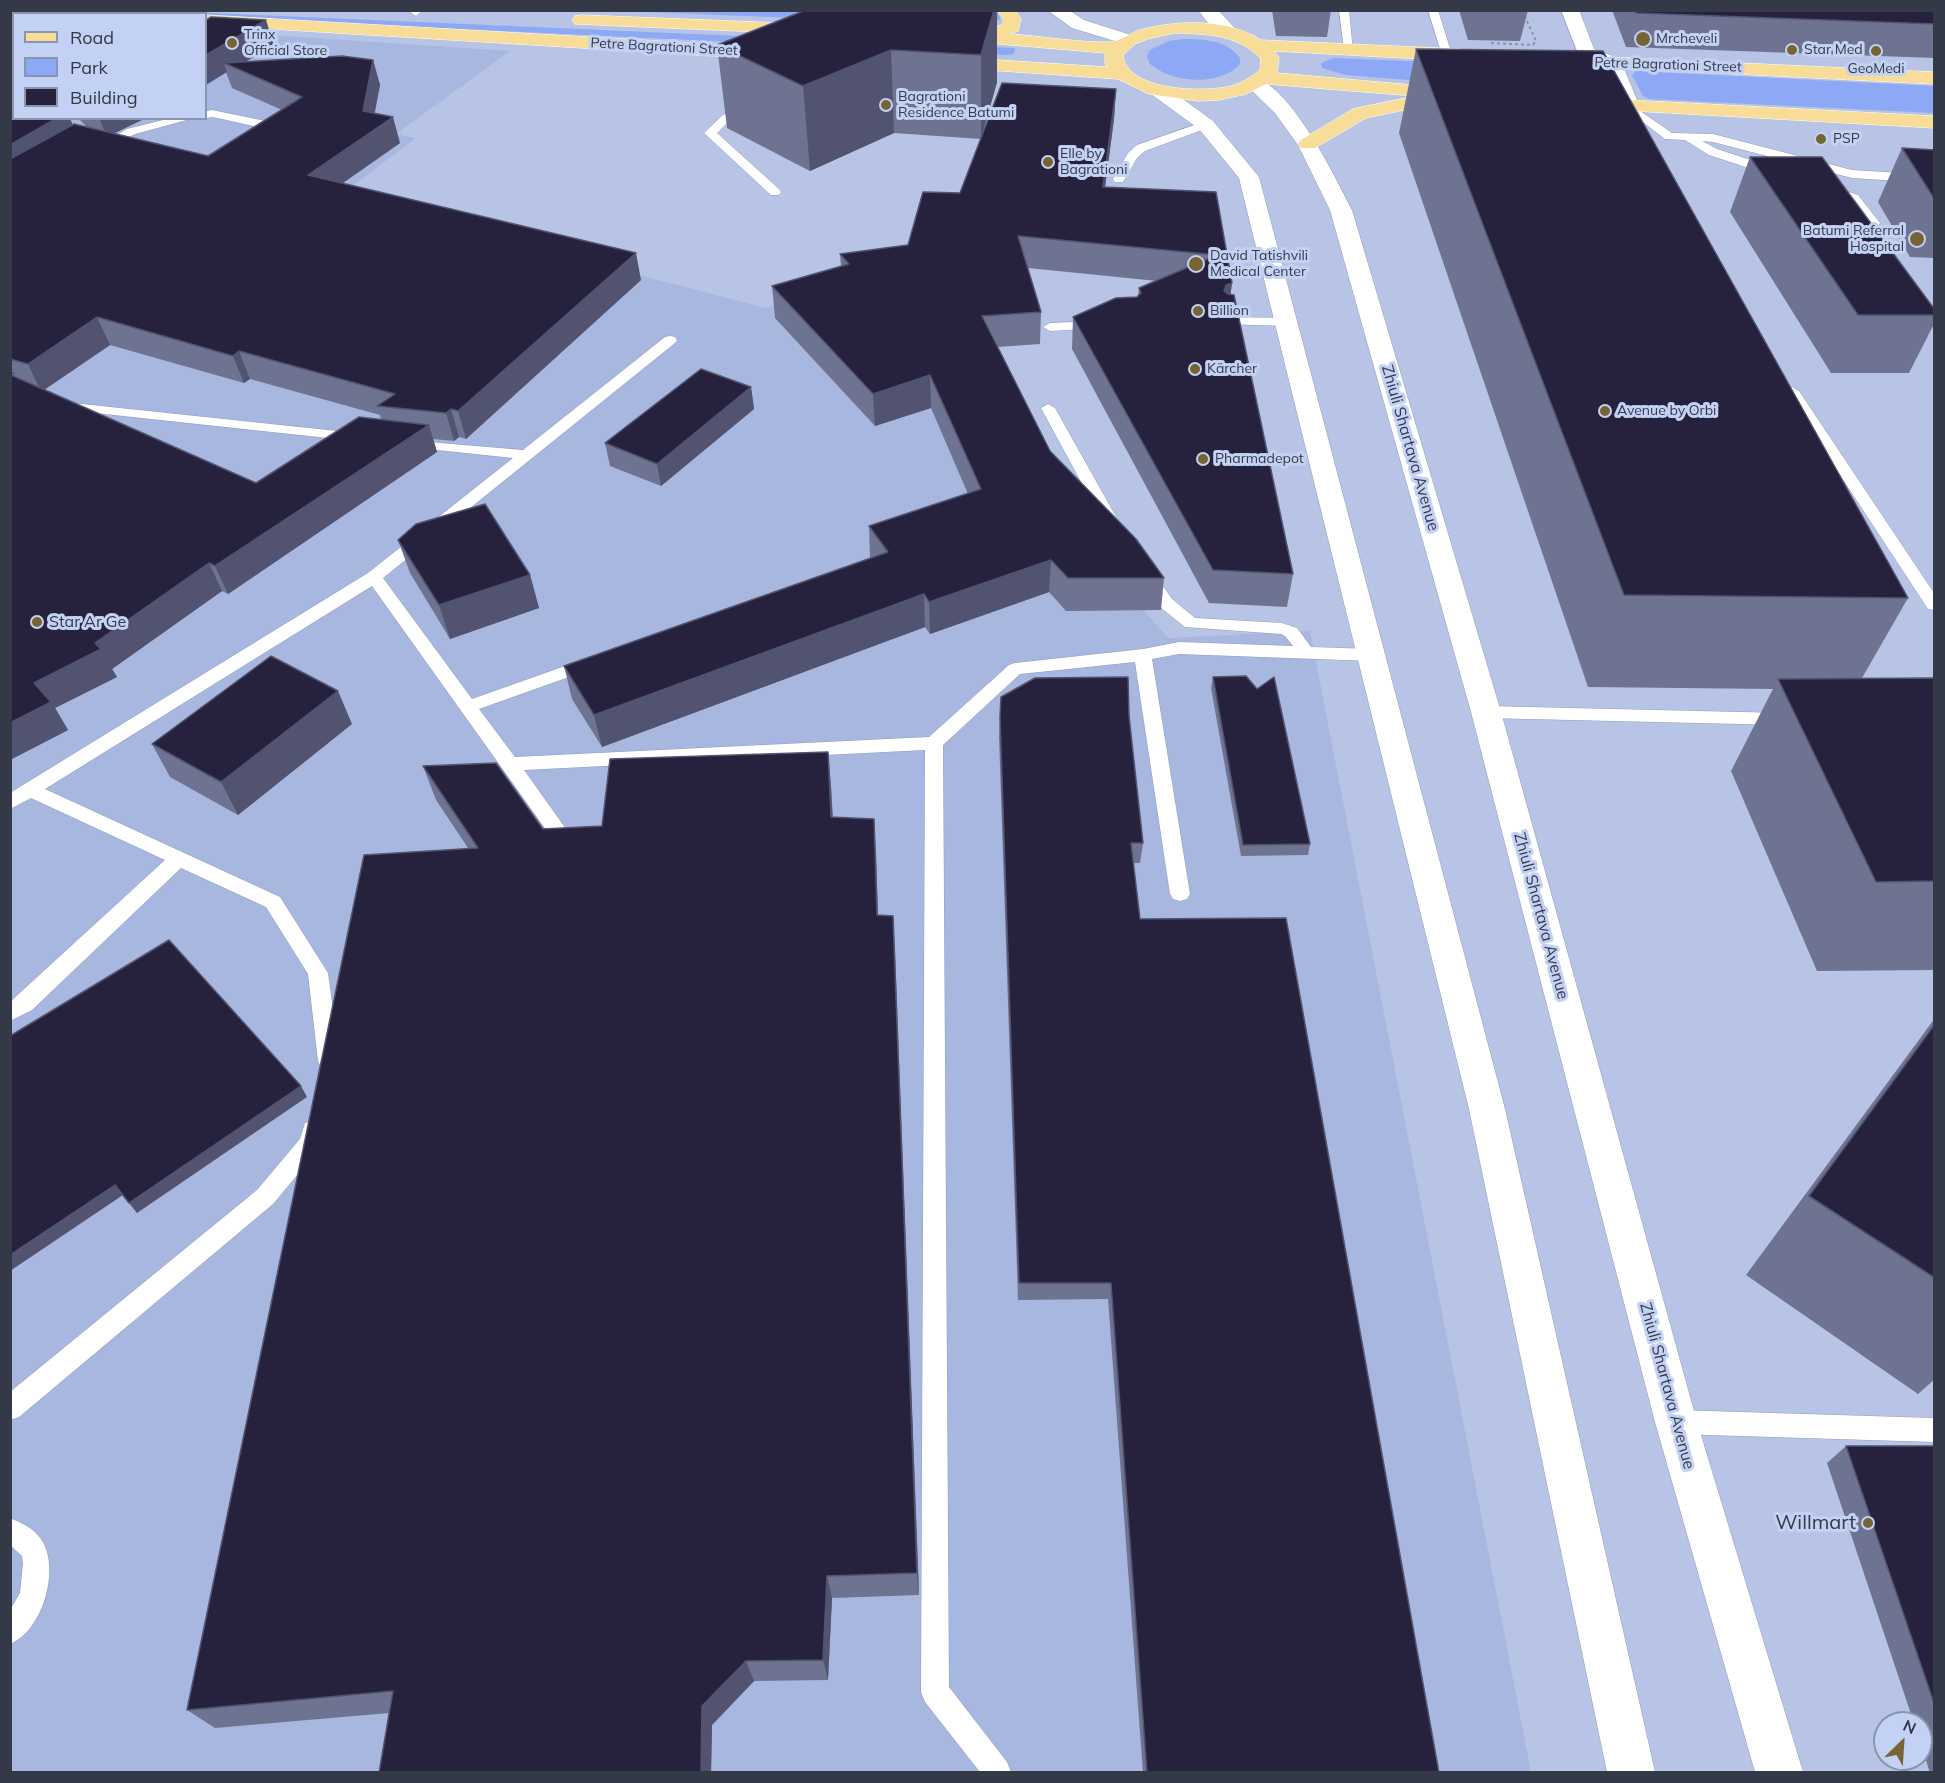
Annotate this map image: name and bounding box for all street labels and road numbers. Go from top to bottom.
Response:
street label: Petre Bagrationi Street [590,35,738,59]
street label: Petre Bagrationi Street [1594,54,1742,76]
street label: Zhiuli Shartava Avenue [1377,363,1443,533]
street label: Zhiuli Shartava Avenue [1509,831,1573,1001]
street label: Zhiuli Shartava Avenue [1635,1301,1699,1471]

